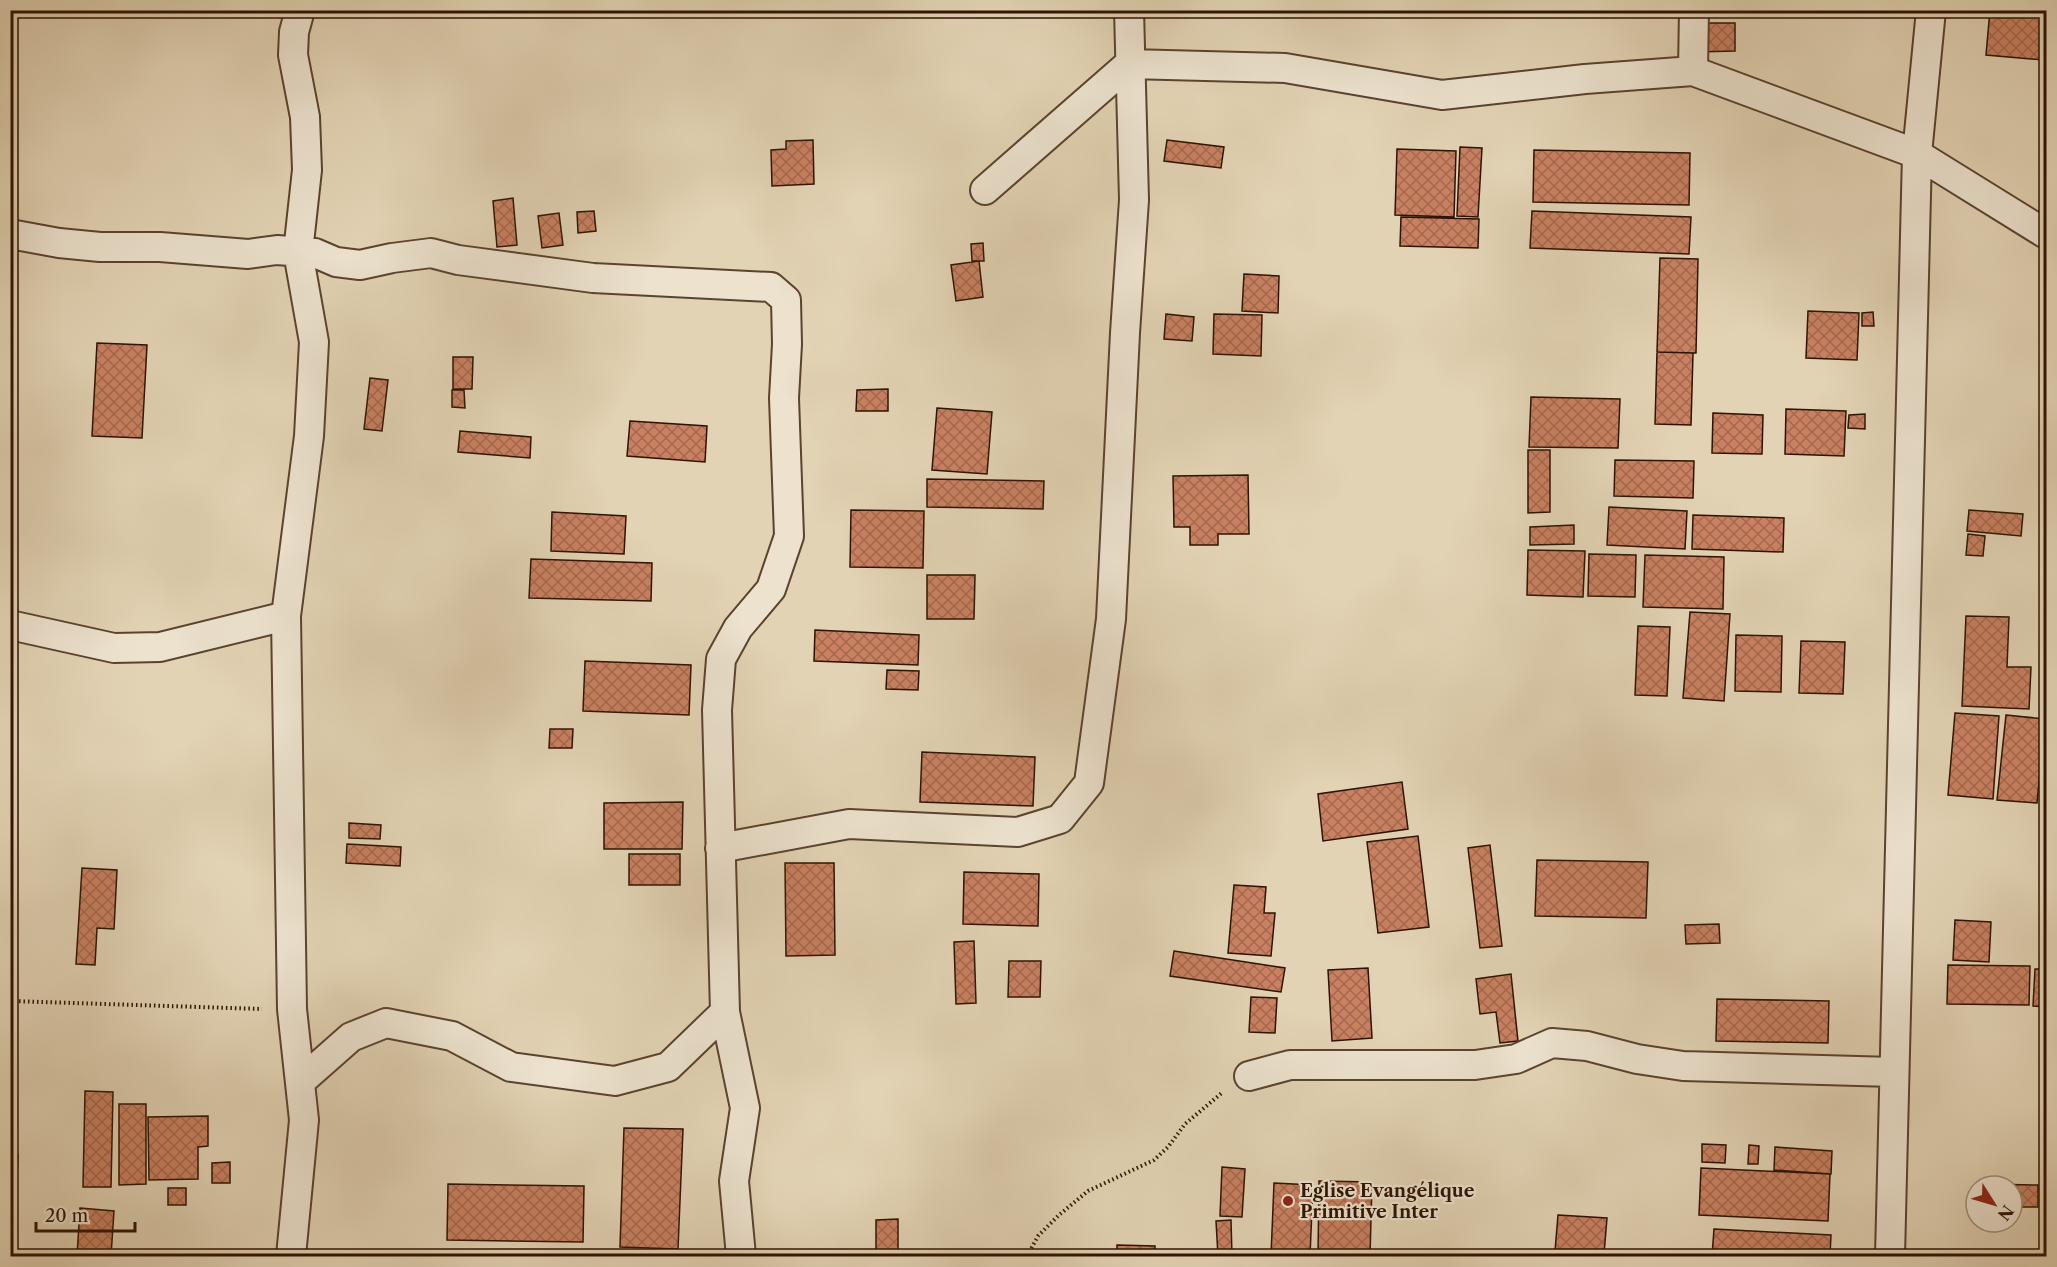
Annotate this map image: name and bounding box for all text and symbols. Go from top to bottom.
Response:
north arrow [1964,1174,2024,1234]
place label: Eglise Evangélique Primitive Inter [1300,1180,1475,1223]
marker: Eglise Evangélique Primitive Inter [1281,1194,1295,1208]
scale bar [36,1195,135,1233]
text: N [1994,1201,2018,1225]
text: 20 m [45,1205,89,1227]

